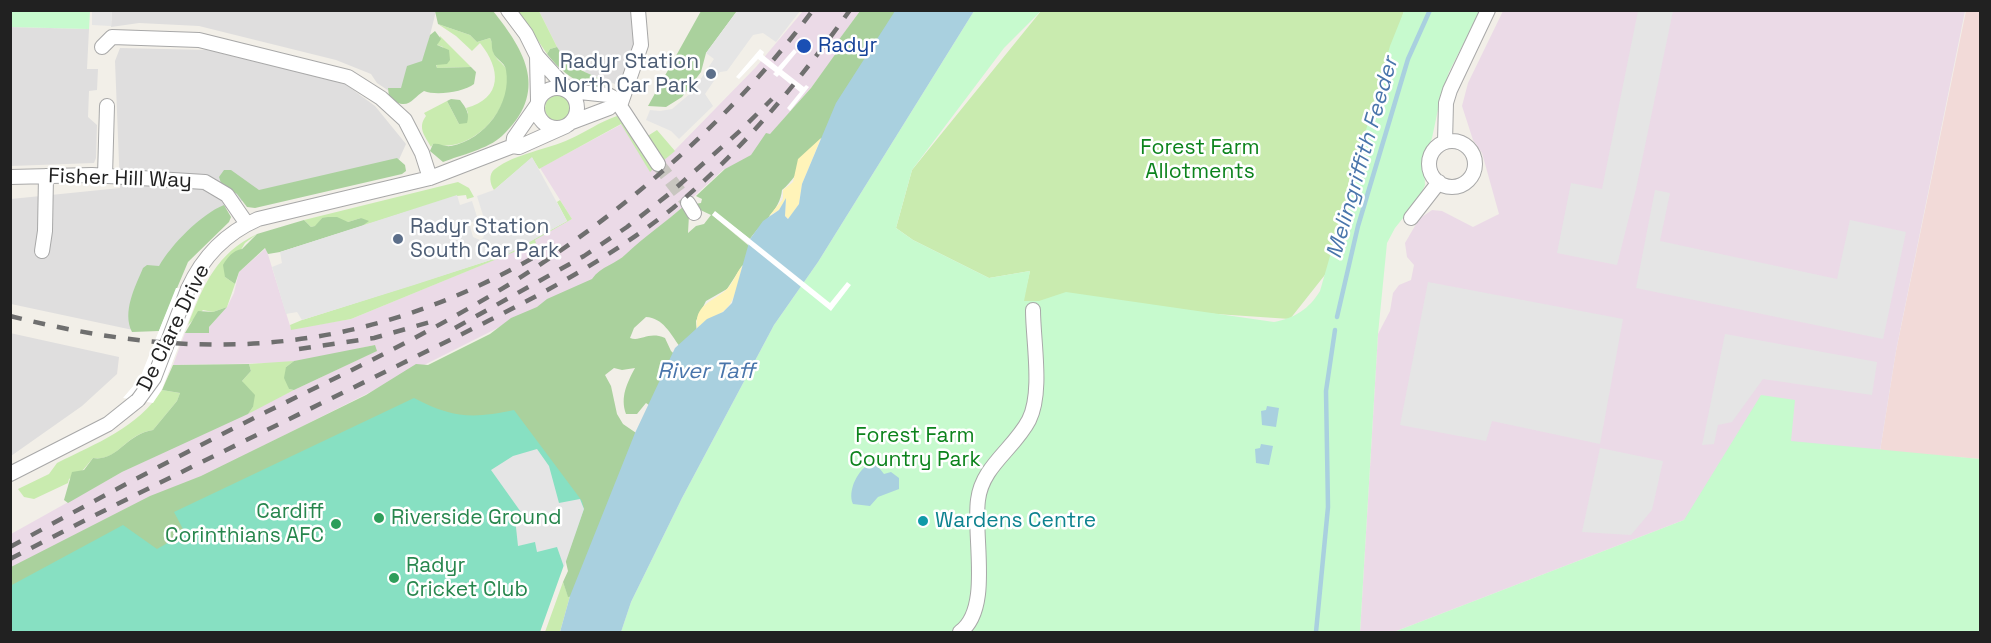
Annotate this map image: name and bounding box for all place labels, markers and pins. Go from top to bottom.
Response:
place label: Radyr [818,33,877,59]
marker: Radyr [795,37,813,55]
place label: Radyr Station North Car Park [554,49,699,99]
marker: Radyr Station North Car Park [704,67,718,81]
place label: Radyr Station South Car Park [410,214,559,264]
marker: Radyr Station South Car Park [391,232,405,246]
place label: Cardiff Corinthians AFC [165,499,324,549]
place label: Riverside Ground [391,505,562,531]
place label: Wardens Centre [935,508,1096,534]
marker: Riverside Ground [372,511,386,525]
marker: Wardens Centre [916,514,930,528]
marker: Cardiff Corinthians AFC [329,517,343,531]
place label: Radyr Cricket Club [406,553,528,603]
marker: Radyr Cricket Club [387,571,401,585]

